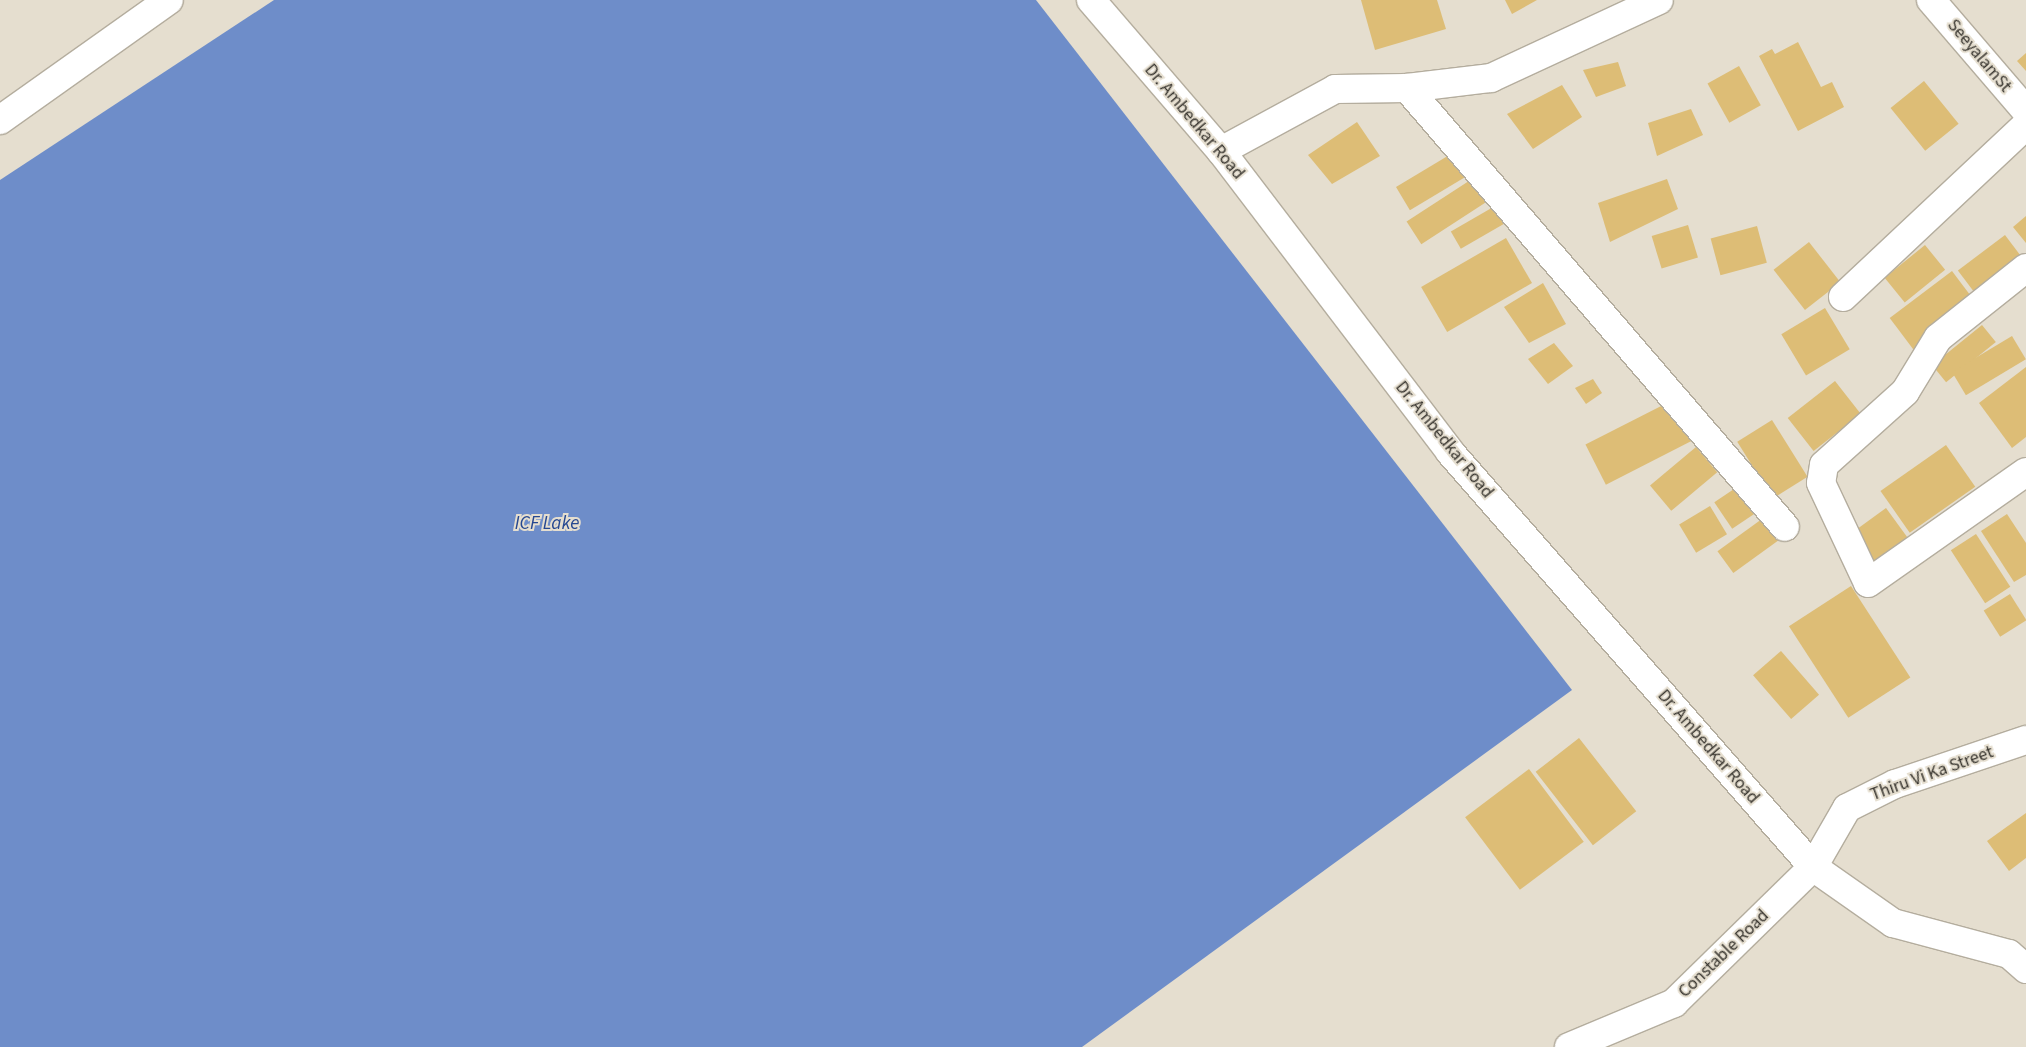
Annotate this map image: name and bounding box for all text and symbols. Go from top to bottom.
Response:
street label: SeeyalamSt [1942,15,2016,97]
street label: Dr. Ambedkar Road [1139,60,1249,184]
street label: Dr. Ambedkar Road [1390,377,1498,503]
water label: ICF Lake [515,513,579,535]
street label: Dr. Ambedkar Road [1653,685,1763,809]
street label: Thiru Vi Ka Street [1868,742,1996,806]
street label: Constable Road [1674,905,1774,1003]

